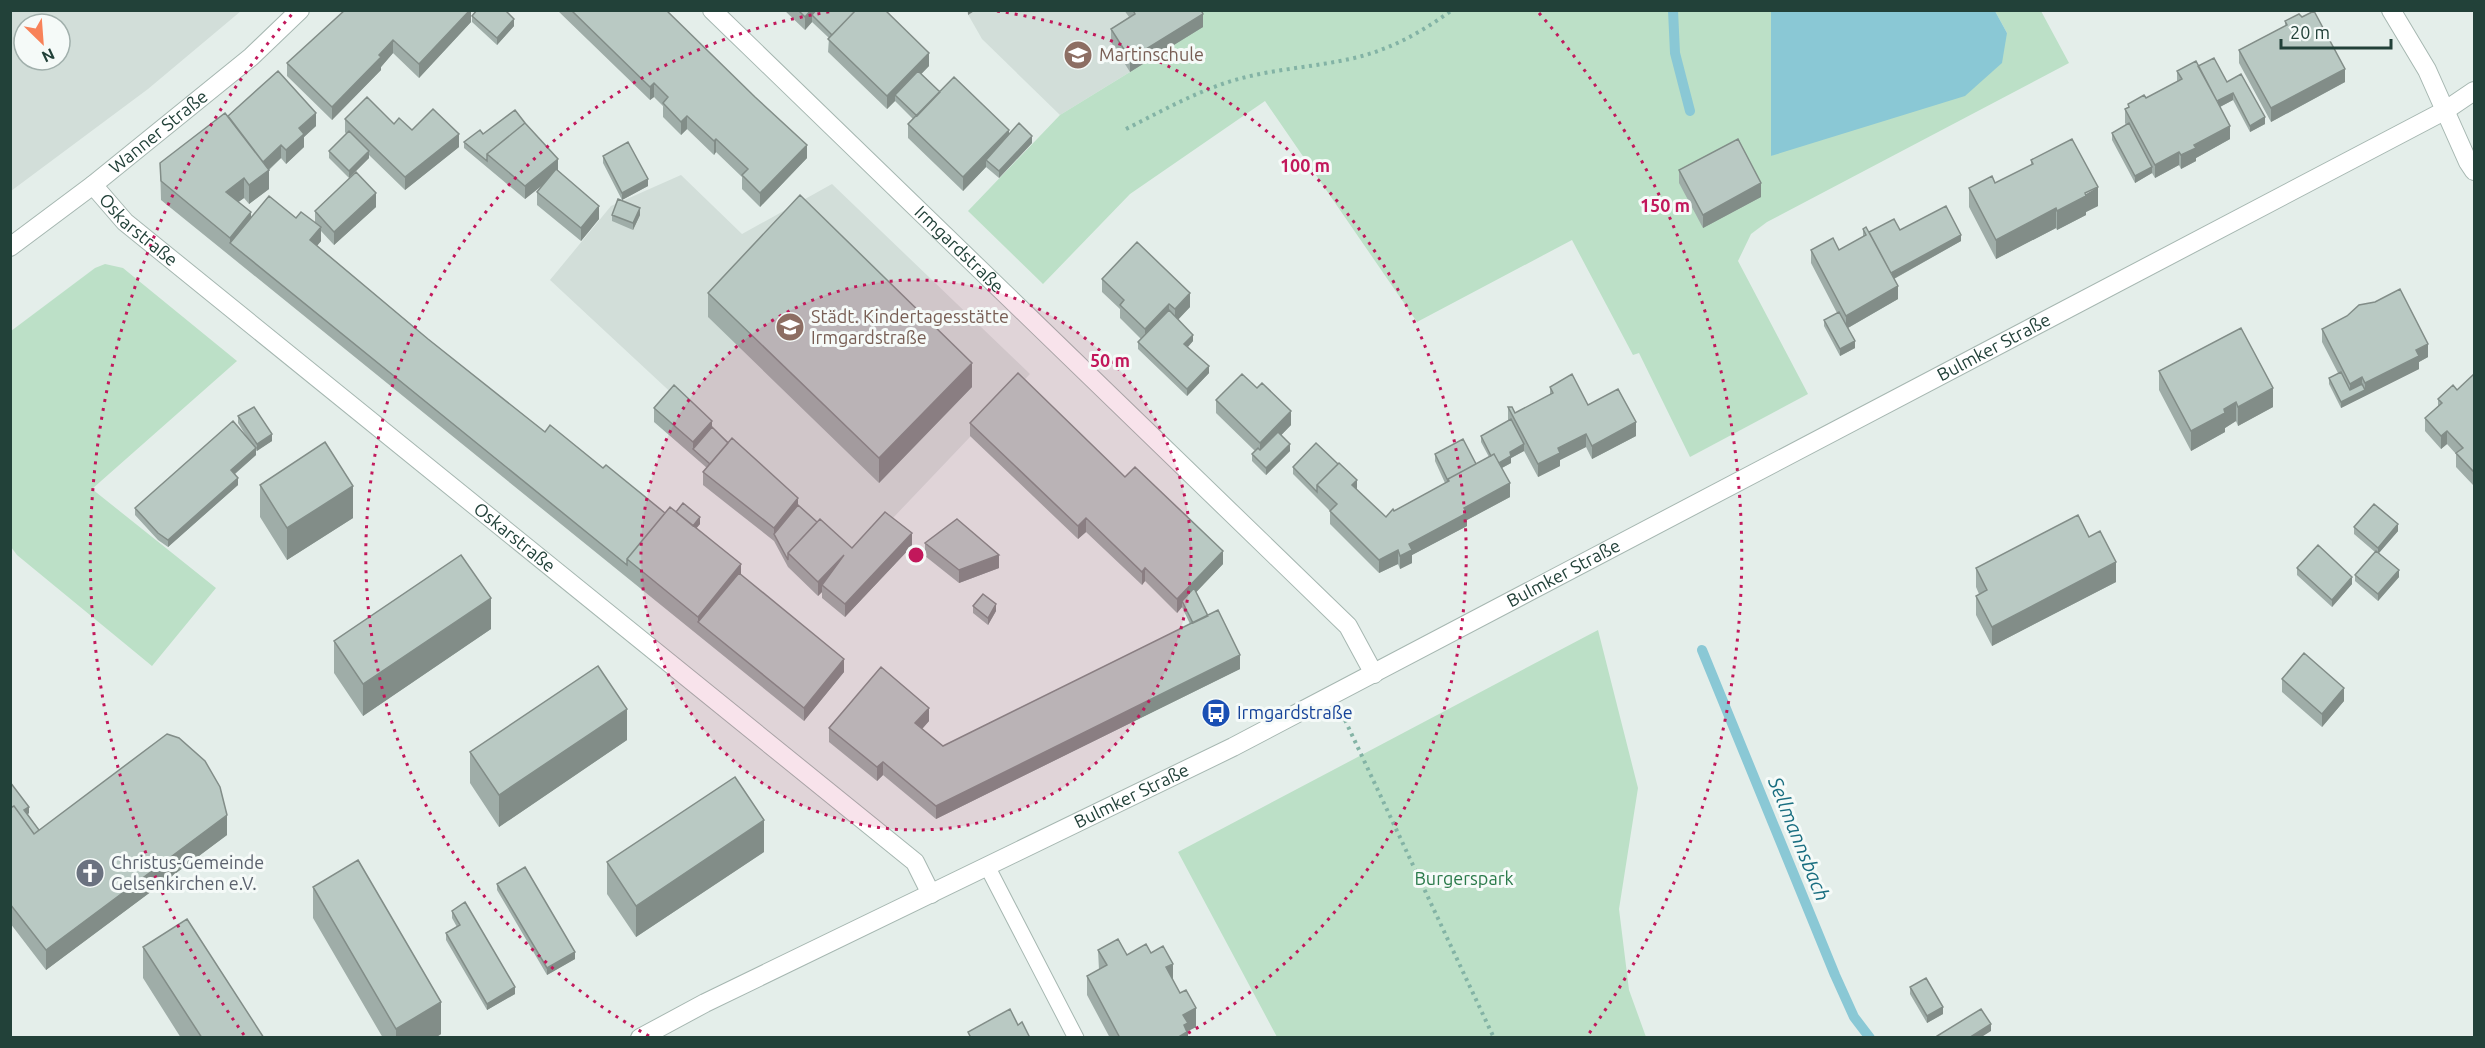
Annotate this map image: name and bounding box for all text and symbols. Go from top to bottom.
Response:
north arrow [12,12,72,72]
scale bar [2281,12,2390,50]
text: 20 m [2290,22,2330,42]
school or university icon: Martinschule [1062,39,1094,71]
place label: Martinschule [1099,44,1204,64]
text: N [39,45,58,66]
street label: Wanner Straße [105,85,211,177]
text: 100 m [1280,155,1330,175]
street label: Oskarstraße [96,189,182,270]
text: 150 m [1640,195,1690,215]
street label: Irmgardstraße [911,201,1008,296]
place label: Städt. Kindertagesstätte Irmgardstraße [811,306,1009,347]
street label: Bulmker Straße [1933,309,2053,384]
school or university icon: Städt. Kindertagesstätte Irmgardstraße [774,311,806,343]
text: 50 m [1090,350,1130,370]
street label: Oskarstraße [470,498,560,575]
street label: Bulmker Straße [1503,535,1623,610]
centre of rings [906,545,926,565]
bus stop icon: Irmgardstraße [1200,697,1232,729]
place label: Irmgardstraße [1237,702,1353,722]
street label: Bulmker Straße [1071,759,1192,832]
water label: Sellmannsbach [1764,773,1835,904]
place label: Christus-Gemeinde Gelsenkirchen e.V. [111,852,264,893]
church icon: Christus-Gemeinde Gelsenkirchen e.V. [74,857,106,889]
park label: Burgerspark [1414,868,1514,888]

